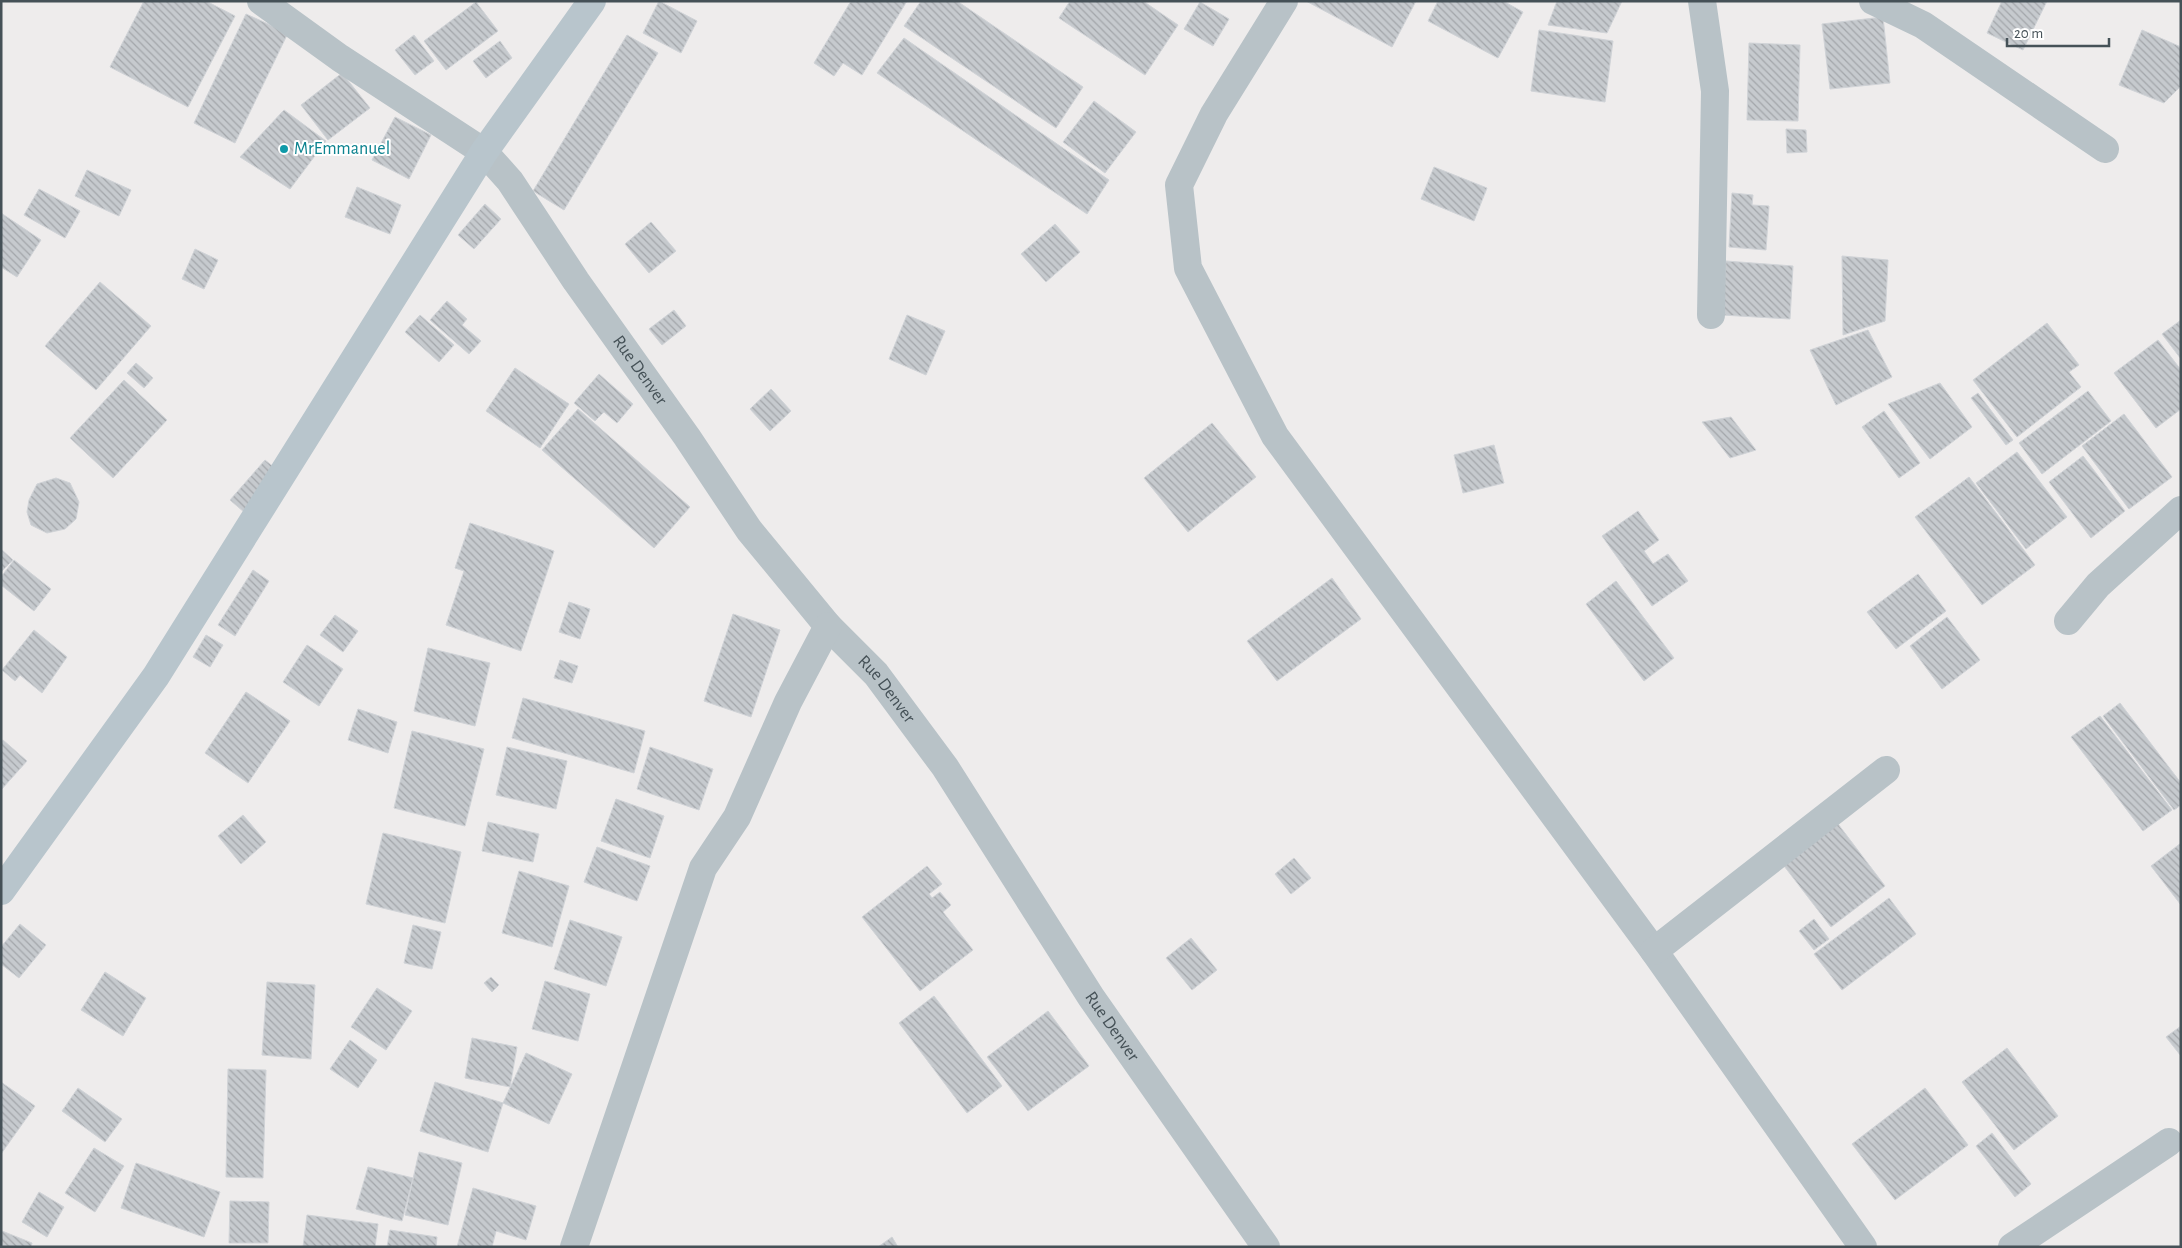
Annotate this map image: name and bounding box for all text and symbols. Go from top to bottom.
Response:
scale bar [2007,15,2110,47]
text: 20 m [2014,26,2043,41]
place label: MrEmmanuel [294,140,390,158]
marker: MrEmmanuel [278,143,290,155]
street label: Rue Denver [609,332,670,409]
street label: Rue Denver [854,652,918,727]
street label: Rue Denver [1081,988,1142,1065]

